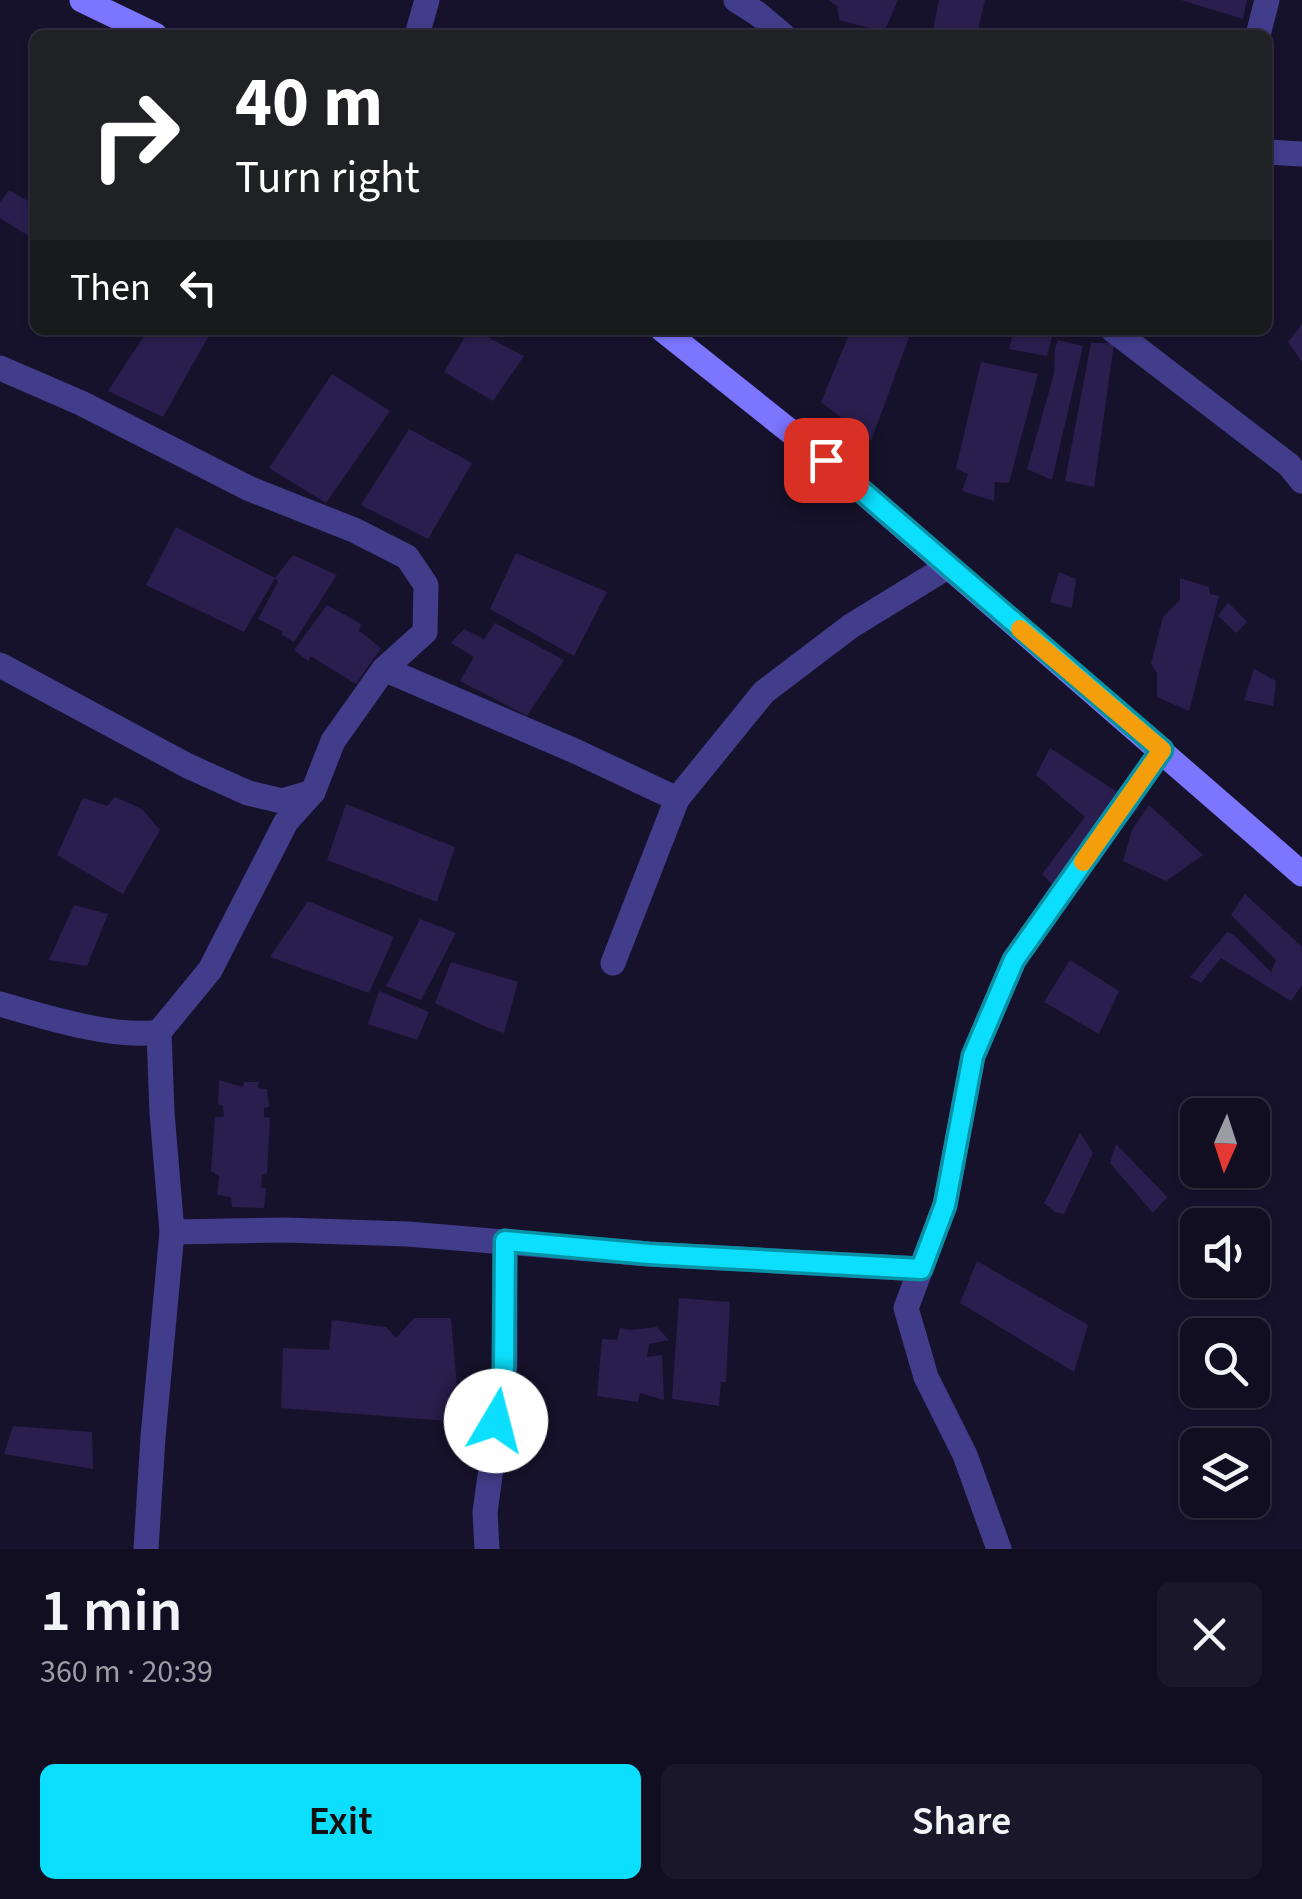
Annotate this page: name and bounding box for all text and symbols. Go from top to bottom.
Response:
text: 40 m [235,53,383,153]
icon: right [70,70,200,200]
text: Turn right [235,146,420,210]
icon: left [171,260,226,315]
text: Then [70,261,151,315]
pin [784,418,869,503]
icon: arrive [799,433,854,488]
north arrow [1180,1098,1270,1188]
map controls [1180,1098,1270,1518]
button: sound [1180,1208,1270,1298]
button: search [1180,1318,1270,1408]
position arrow [444,1369,548,1473]
button: layers [1180,1428,1270,1518]
text: 1 min [40,1569,183,1654]
button: close [1157,1582,1262,1687]
text: 360 m · 20:39 [40,1649,213,1695]
button: Exit [40,1764,641,1879]
button: Share [661,1764,1262,1879]

